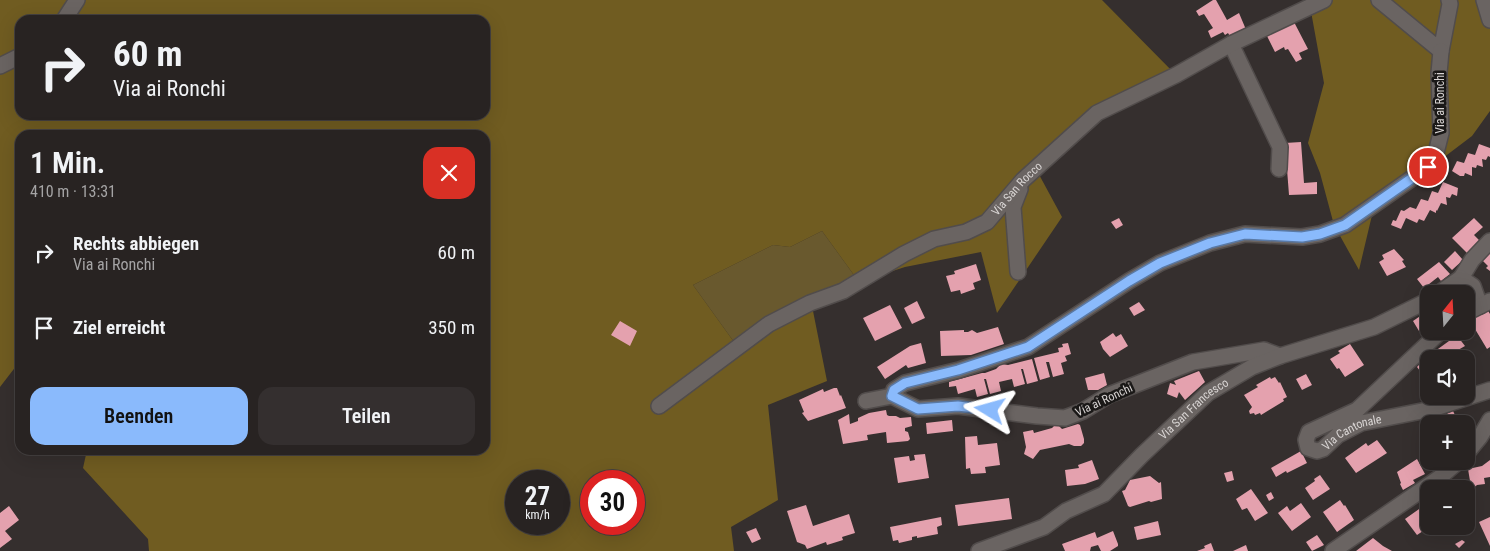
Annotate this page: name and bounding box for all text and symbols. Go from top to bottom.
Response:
text: 60 m [113,34,182,75]
icon: right [30,35,95,100]
street label: Via ai Ronchi [1433,72,1447,134]
text: Via ai Ronchi [113,76,226,101]
text: 1 Min. [30,145,105,180]
pin [1407,146,1449,188]
button: close [423,147,475,199]
icon: arrive [1414,153,1442,181]
street label: Via San Rocco [989,159,1045,218]
text: 410 m · 13:31 [30,182,116,201]
text: Rechts abbiegen [73,232,199,255]
icon: right [30,239,58,267]
text: 60 m [438,241,475,264]
text: Via ai Ronchi [73,255,155,274]
north arrow [1420,285,1475,340]
map controls [1420,285,1475,535]
icon: arrive [30,314,58,342]
text: Ziel erreicht [73,316,165,339]
text: 350 m [428,316,475,339]
button: sound [1420,350,1475,405]
street label: Via San Francesco [1156,375,1231,442]
street label: Via ai Ronchi [1073,381,1135,419]
position arrow [963,383,1015,435]
button: Beenden [30,387,248,445]
button: Teilen [258,387,475,445]
street label: Via Cantonale [1319,412,1383,453]
button: + [1420,415,1475,470]
speed limit sign: 30 [580,470,645,535]
button: − [1420,480,1475,535]
text: 27 [525,482,550,511]
text: km/h [525,508,550,522]

